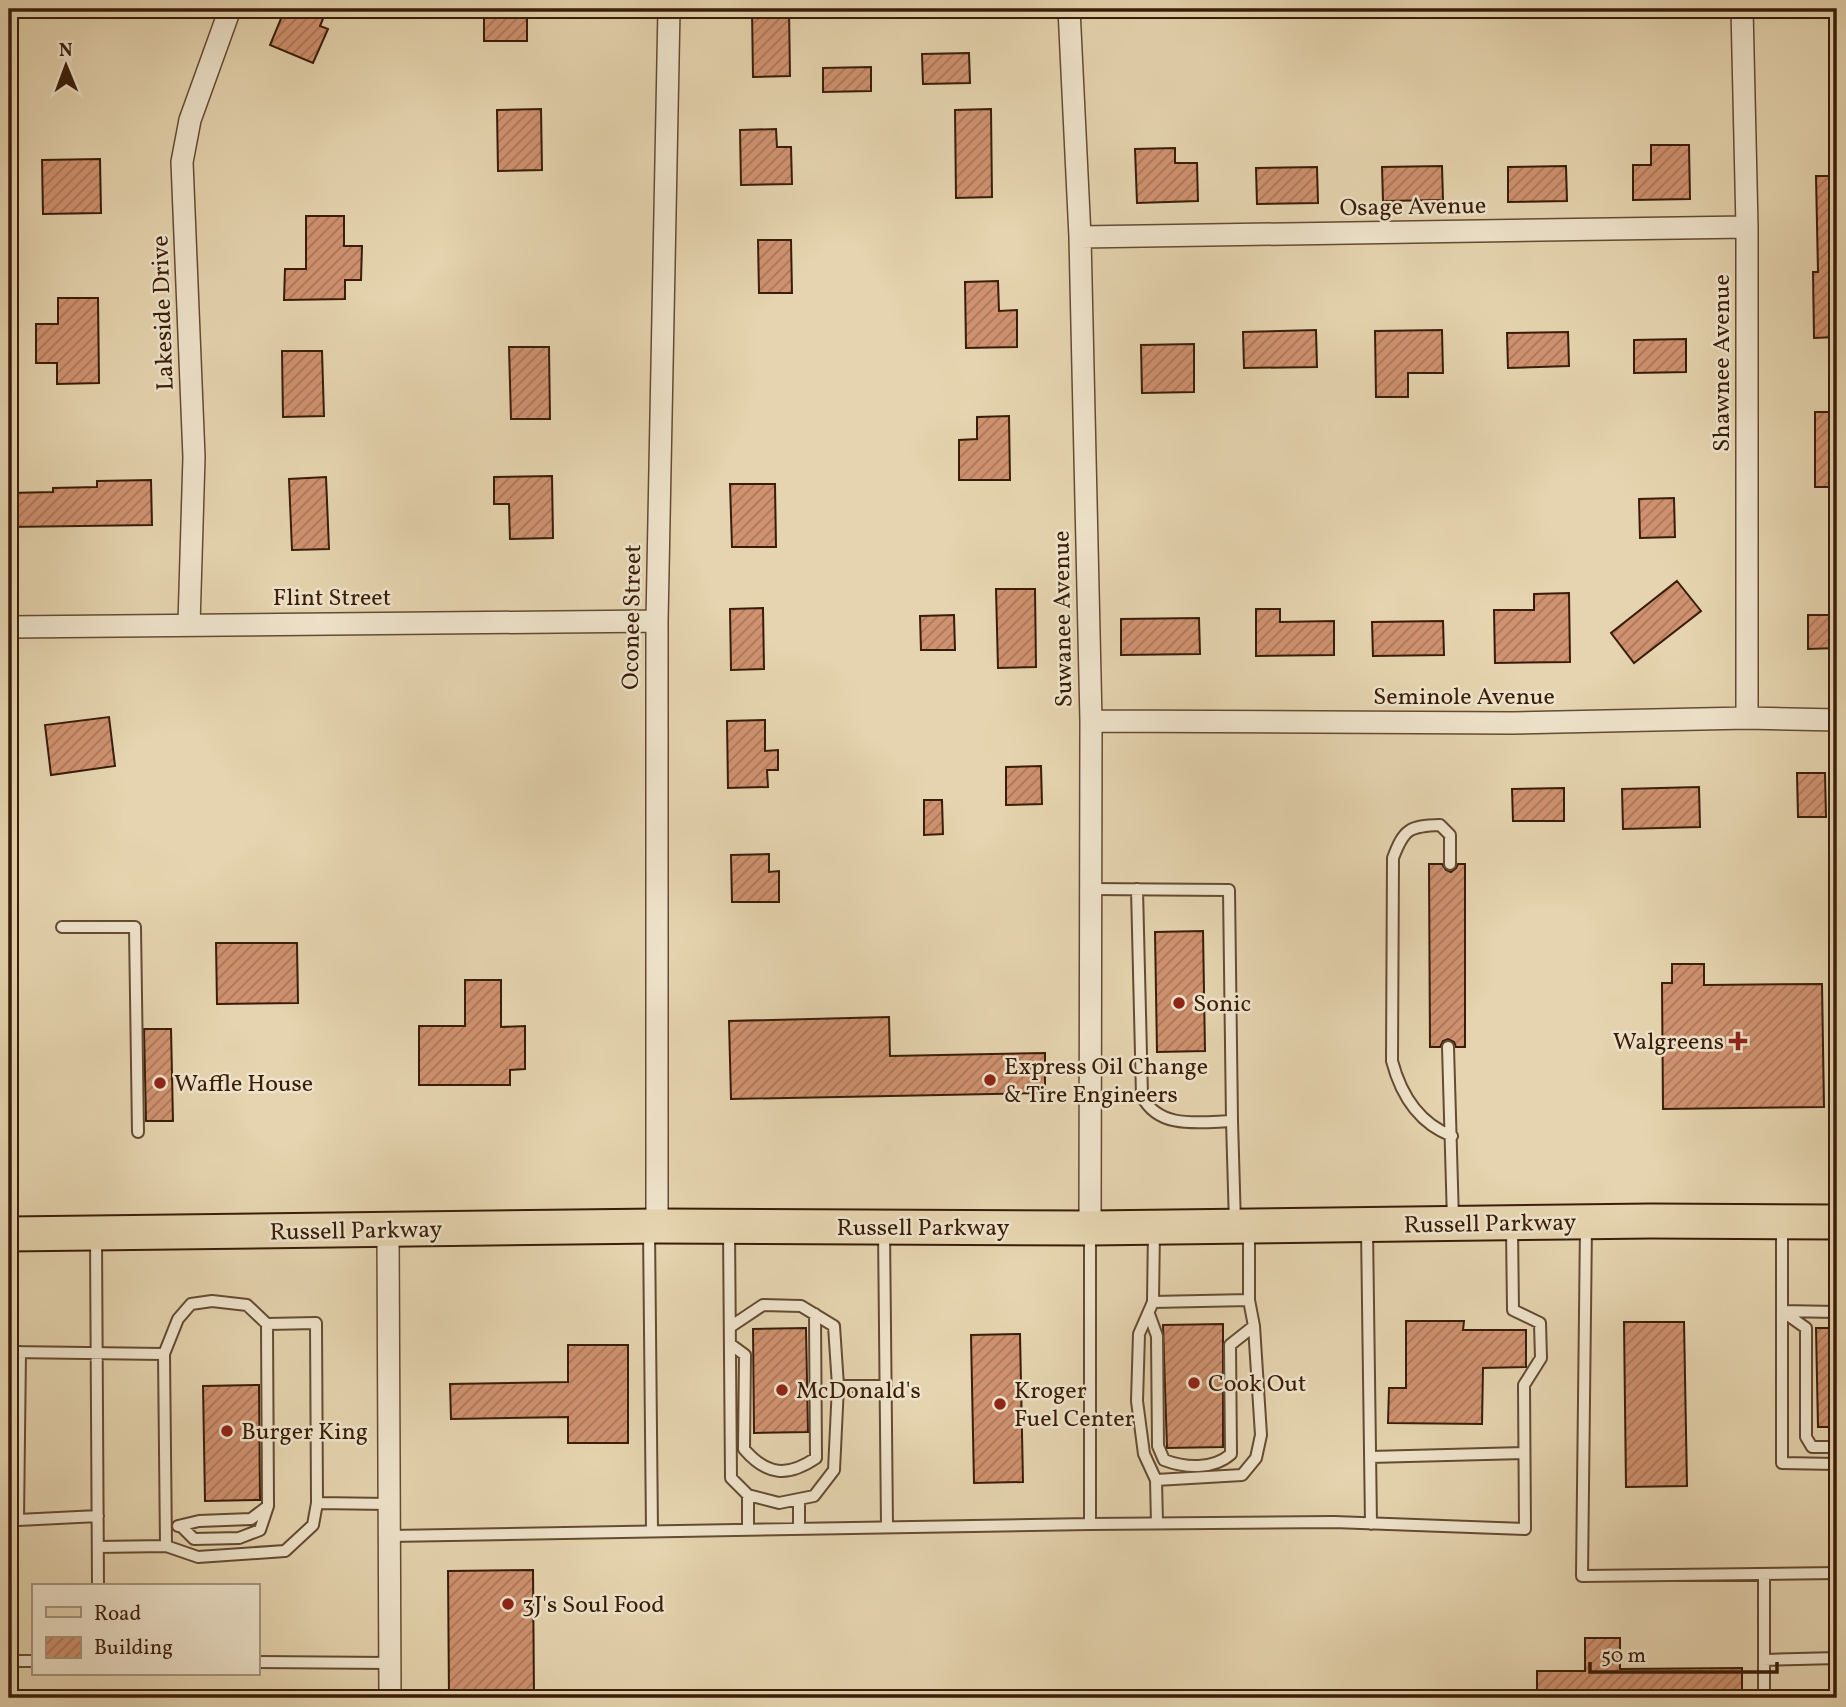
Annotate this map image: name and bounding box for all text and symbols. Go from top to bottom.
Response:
north arrow [32,32,102,102]
text: N [59,38,73,64]
street label: Osage Avenue [1339,190,1487,226]
street label: Lakeside Drive [144,235,184,391]
street label: Shawnee Avenue [1706,274,1740,452]
street label: Suwanee Avenue [1045,530,1083,708]
street label: Oconee Street [615,544,651,690]
street label: Flint Street [273,582,391,616]
street label: Seminole Avenue [1373,681,1555,715]
place label: Sonic [1193,988,1251,1022]
marker: Sonic [1171,995,1187,1011]
place label: Walgreens [1613,1026,1724,1060]
marker: Walgreens [1730,1033,1746,1049]
place label: Express Oil Change & Tire Engineers [1004,1051,1208,1113]
place label: Waffle House [174,1068,313,1102]
marker: Express Oil Change & Tire Engineers [982,1072,998,1088]
marker: Waffle House [152,1075,168,1091]
street label: Russell Parkway [1403,1206,1577,1244]
street label: Russell Parkway [837,1212,1009,1246]
street label: Russell Parkway [269,1213,443,1251]
place label: Cook Out [1208,1368,1306,1402]
place label: McDonald's [796,1375,921,1409]
place label: Kroger Fuel Center [1014,1375,1135,1437]
marker: Cook Out [1186,1375,1202,1391]
marker: McDonald's [774,1382,790,1398]
marker: Kroger Fuel Center [992,1396,1008,1412]
place label: Burger King [241,1416,368,1450]
marker: Burger King [219,1423,235,1439]
legend [32,1584,259,1676]
place label: 3J's Soul Food [522,1589,665,1623]
marker: 3J's Soul Food [500,1596,516,1612]
text: Road [94,1600,141,1629]
scale bar [1590,1630,1778,1674]
text: Building [94,1634,173,1663]
text: 50 m [1601,1642,1646,1671]

